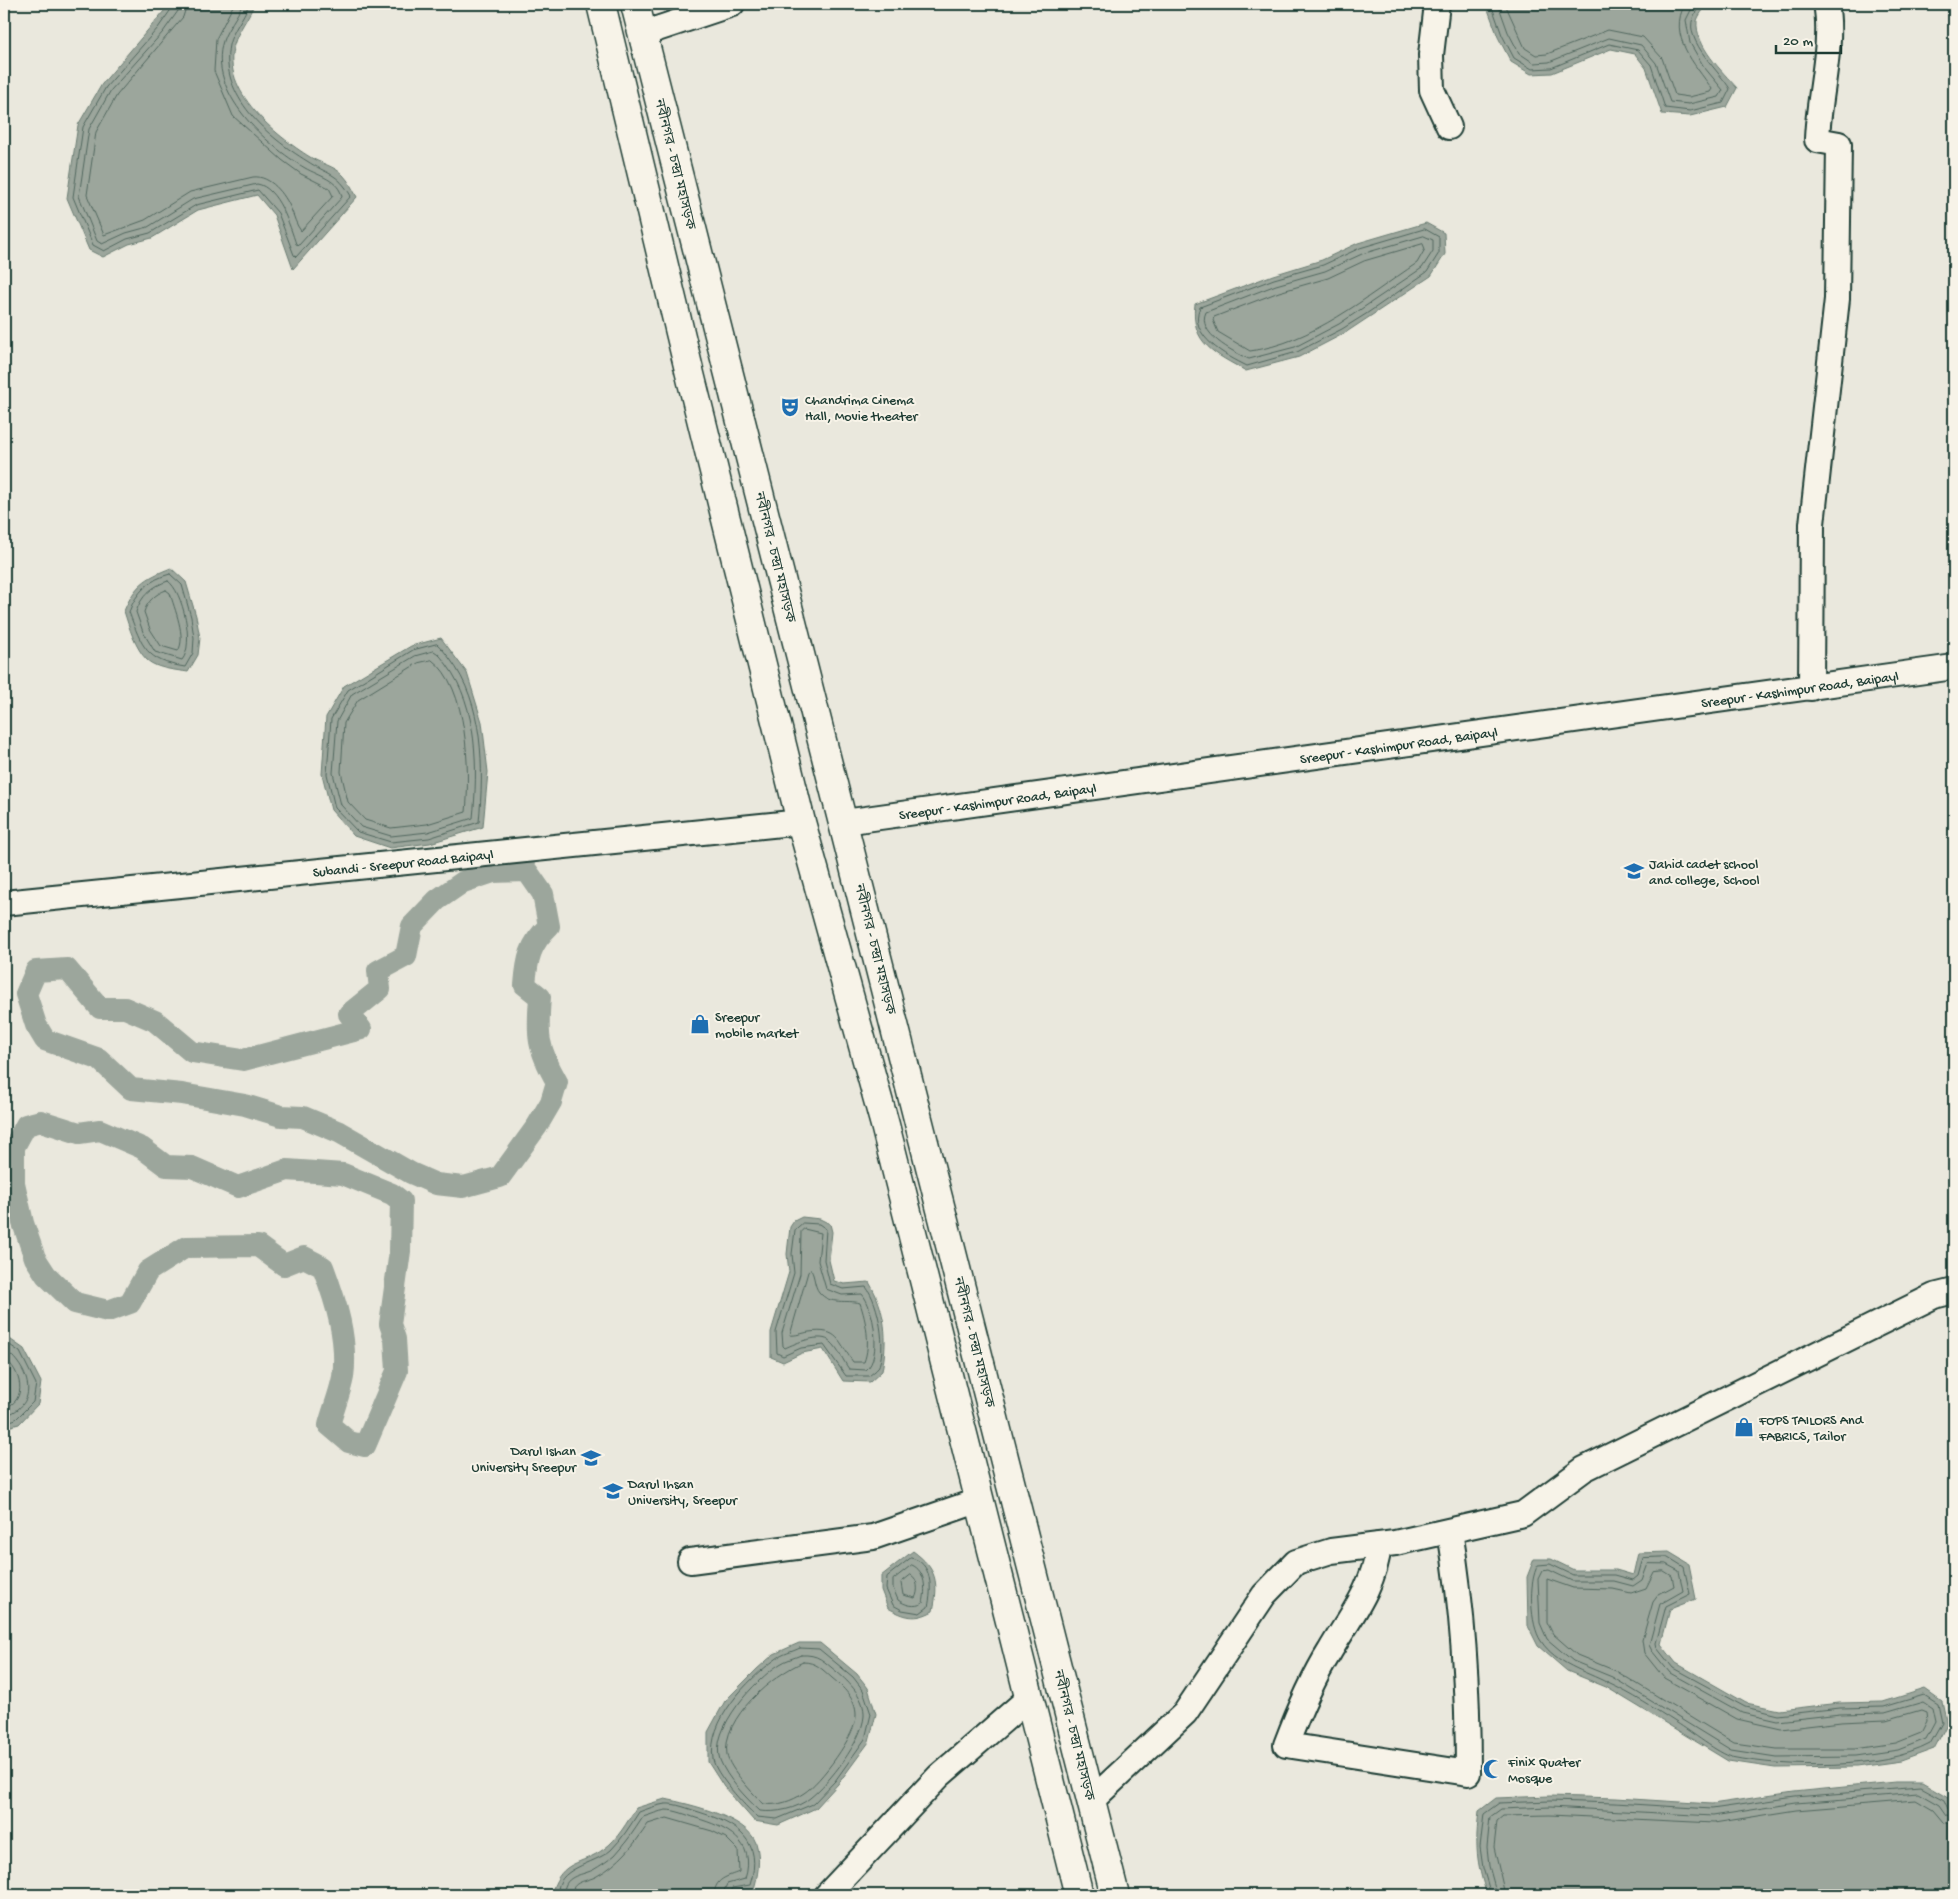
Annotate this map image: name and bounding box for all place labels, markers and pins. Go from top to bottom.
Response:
place label: Chandrima Cinema Hall, Movie theater [805,393,919,426]
theatre icon: Chandrima Cinema Hall, Movie theater [779,396,801,418]
place label: Jahid cadet school and college, School [1649,857,1760,890]
school or university icon: Jahid cadet school and college, School [1623,860,1645,882]
place label: Sreepur mobile market [715,1010,799,1043]
shop icon: Sreepur mobile market [689,1013,711,1035]
place label: FOPS TAILORS And FABRICS, Tailor [1758,1413,1865,1446]
shop icon: FOPS TAILORS And FABRICS, Tailor [1733,1416,1755,1438]
place label: Darul Ishan University Sreepur [471,1444,577,1477]
school or university icon: Darul Ishan University Sreepur [580,1447,602,1469]
place label: Darul Ihsan University, Sreepur [627,1477,738,1510]
school or university icon: Darul Ihsan University, Sreepur [602,1480,624,1502]
place label: Finix Quater Mosque [1507,1755,1581,1788]
mosque icon: Finix Quater Mosque [1482,1758,1504,1780]

